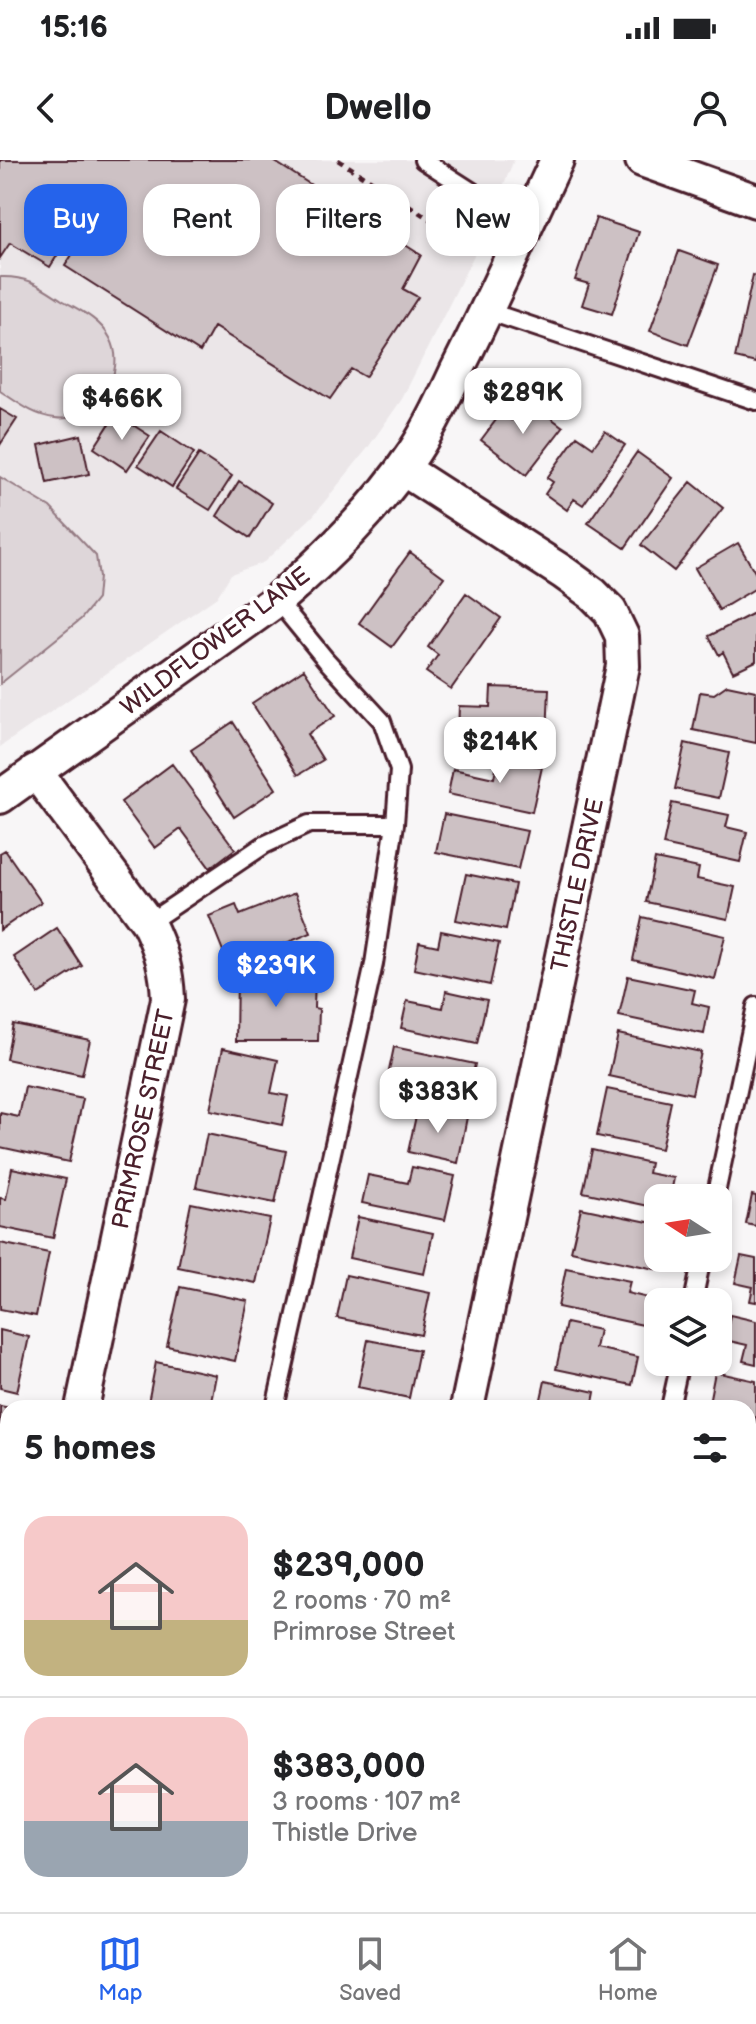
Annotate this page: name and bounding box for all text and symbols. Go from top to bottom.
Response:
text: 15:16 [40,10,108,46]
icon: back [24,86,68,130]
icon: person [688,86,732,130]
text: Dwello [324,87,432,130]
chip: Buy [24,184,127,256]
chip: Rent [143,184,260,256]
chip: Filters [276,184,410,256]
chip: New [426,184,539,256]
pin: $289K [467,368,579,436]
pin: $466K [66,374,178,442]
text: $289K [482,378,564,409]
text: $466K [81,384,163,415]
street label: WILDFLOWER LANE [115,561,316,722]
pin: $214K [444,717,556,785]
text: $214K [462,727,538,758]
street label: THISTLE DRIVE [545,796,610,975]
pin: $239K [220,941,332,1009]
text: $239K [236,951,316,982]
street label: PRIMROSE STREET [106,1006,181,1231]
pin: $383K [382,1067,494,1135]
text: $383K [398,1077,478,1108]
north arrow [644,1184,732,1272]
map controls [644,1184,732,1376]
button: layers [644,1288,732,1376]
icon: filters [688,1426,732,1470]
text: 5 homes [24,1428,156,1469]
text: $239,000 [272,1545,425,1586]
icon: home [88,1548,184,1644]
text: 2 rooms · 70 m² [272,1586,451,1617]
text: Primrose Street [272,1617,455,1648]
text: $383,000 [272,1746,426,1787]
icon: home [88,1749,184,1845]
text: 3 rooms · 107 m² [272,1787,461,1818]
text: Thistle Drive [272,1818,417,1849]
tab: Map [98,1932,143,2007]
tab: Saved [339,1932,401,2007]
tab: Home [598,1932,658,2007]

